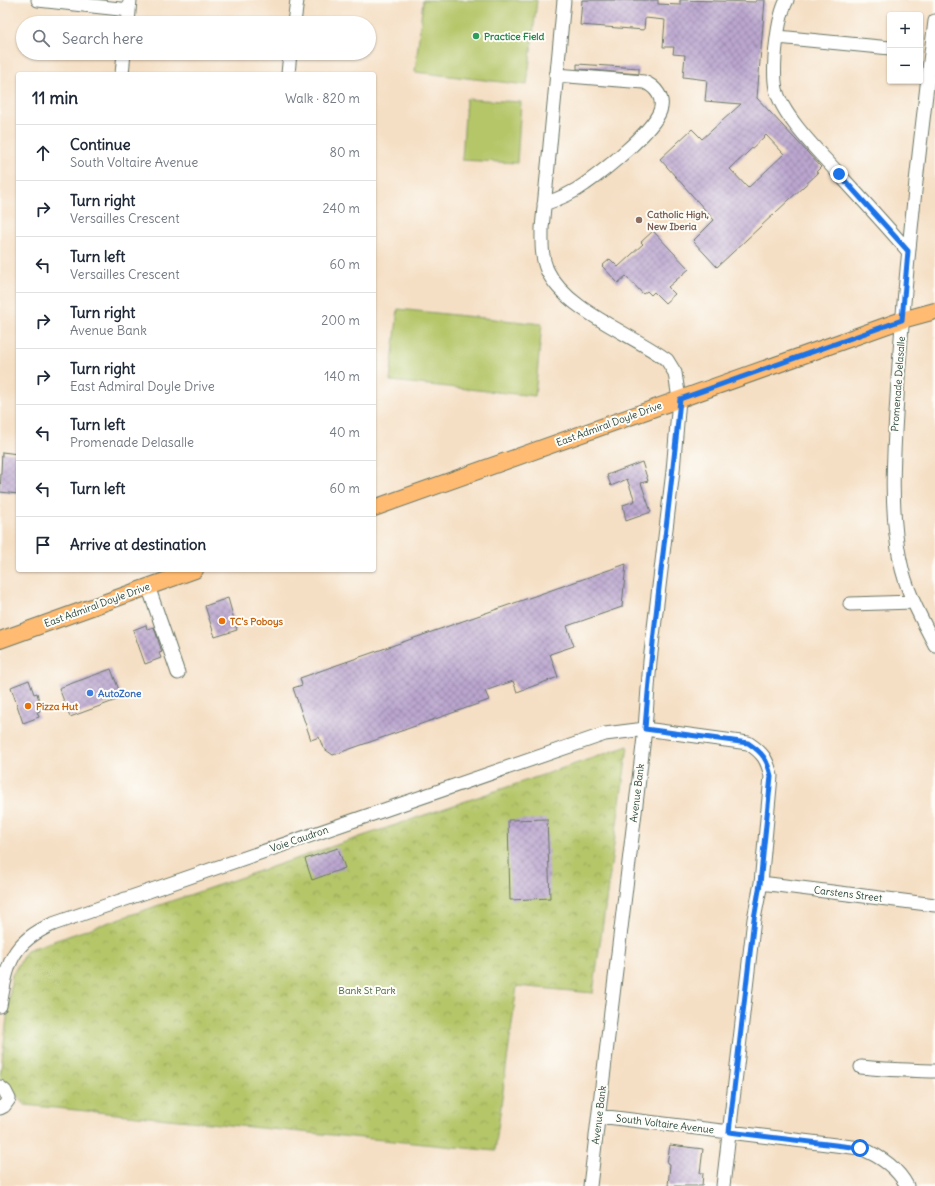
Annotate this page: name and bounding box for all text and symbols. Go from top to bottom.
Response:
map controls [887,12,923,84]
button: + [887,12,923,48]
search box [16,16,376,60]
icon: search [30,27,52,49]
text: Search here [62,29,143,48]
place label: Practice Field [484,30,545,43]
marker: Practice Field [471,31,481,41]
button: − [887,48,923,84]
text: 11 min [32,87,78,109]
text: Walk · 820 m [285,90,360,107]
text: Continue [70,135,131,154]
icon: ahead [32,142,54,164]
text: 80 m [329,144,360,161]
text: South Voltaire Avenue [70,154,198,171]
route end [830,165,848,183]
text: Turn right [70,191,135,210]
icon: right [32,198,54,220]
text: 240 m [323,200,360,217]
place label: Catholic High, New Iberia [647,208,709,233]
text: Versailles Crescent [70,210,180,227]
marker: Catholic High, New Iberia [634,215,644,225]
text: Turn left [70,247,125,266]
icon: left [32,254,54,276]
text: 60 m [329,256,360,273]
text: Versailles Crescent [70,266,180,283]
text: Turn right [70,303,135,322]
icon: right [32,310,54,332]
text: 200 m [321,312,360,329]
text: Avenue Bank [70,322,147,339]
street label: Promenade Delasalle [888,336,908,432]
text: Turn right [70,359,135,378]
icon: right [32,366,54,388]
text: 140 m [324,368,360,385]
text: East Admiral Doyle Drive [70,378,215,395]
street label: East Admiral Doyle Drive [554,399,664,449]
text: Turn left [70,415,125,434]
icon: left [32,422,54,444]
text: 40 m [329,424,360,441]
text: Promenade Delasalle [70,434,194,451]
icon: left [32,478,54,500]
text: Turn left [70,479,125,498]
text: 60 m [329,480,360,497]
icon: arrive [32,534,54,556]
text: Arrive at destination [70,535,206,554]
street label: East Admiral Doyle Drive [42,580,152,630]
place label: TC's Poboys [230,615,284,628]
marker: TC's Poboys [217,616,227,626]
place label: AutoZone [98,687,142,700]
marker: AutoZone [85,688,95,698]
place label: Pizza Hut [36,700,79,713]
marker: Pizza Hut [23,701,33,711]
street label: Avenue Bank [627,763,647,823]
street label: Voie Caudron [268,823,330,855]
street label: Carstens Street [813,883,884,905]
park label: Bank St Park [338,984,396,997]
street label: Avenue Bank [589,1085,609,1145]
street label: South Voltaire Avenue [615,1112,715,1136]
route start [851,1139,869,1157]

